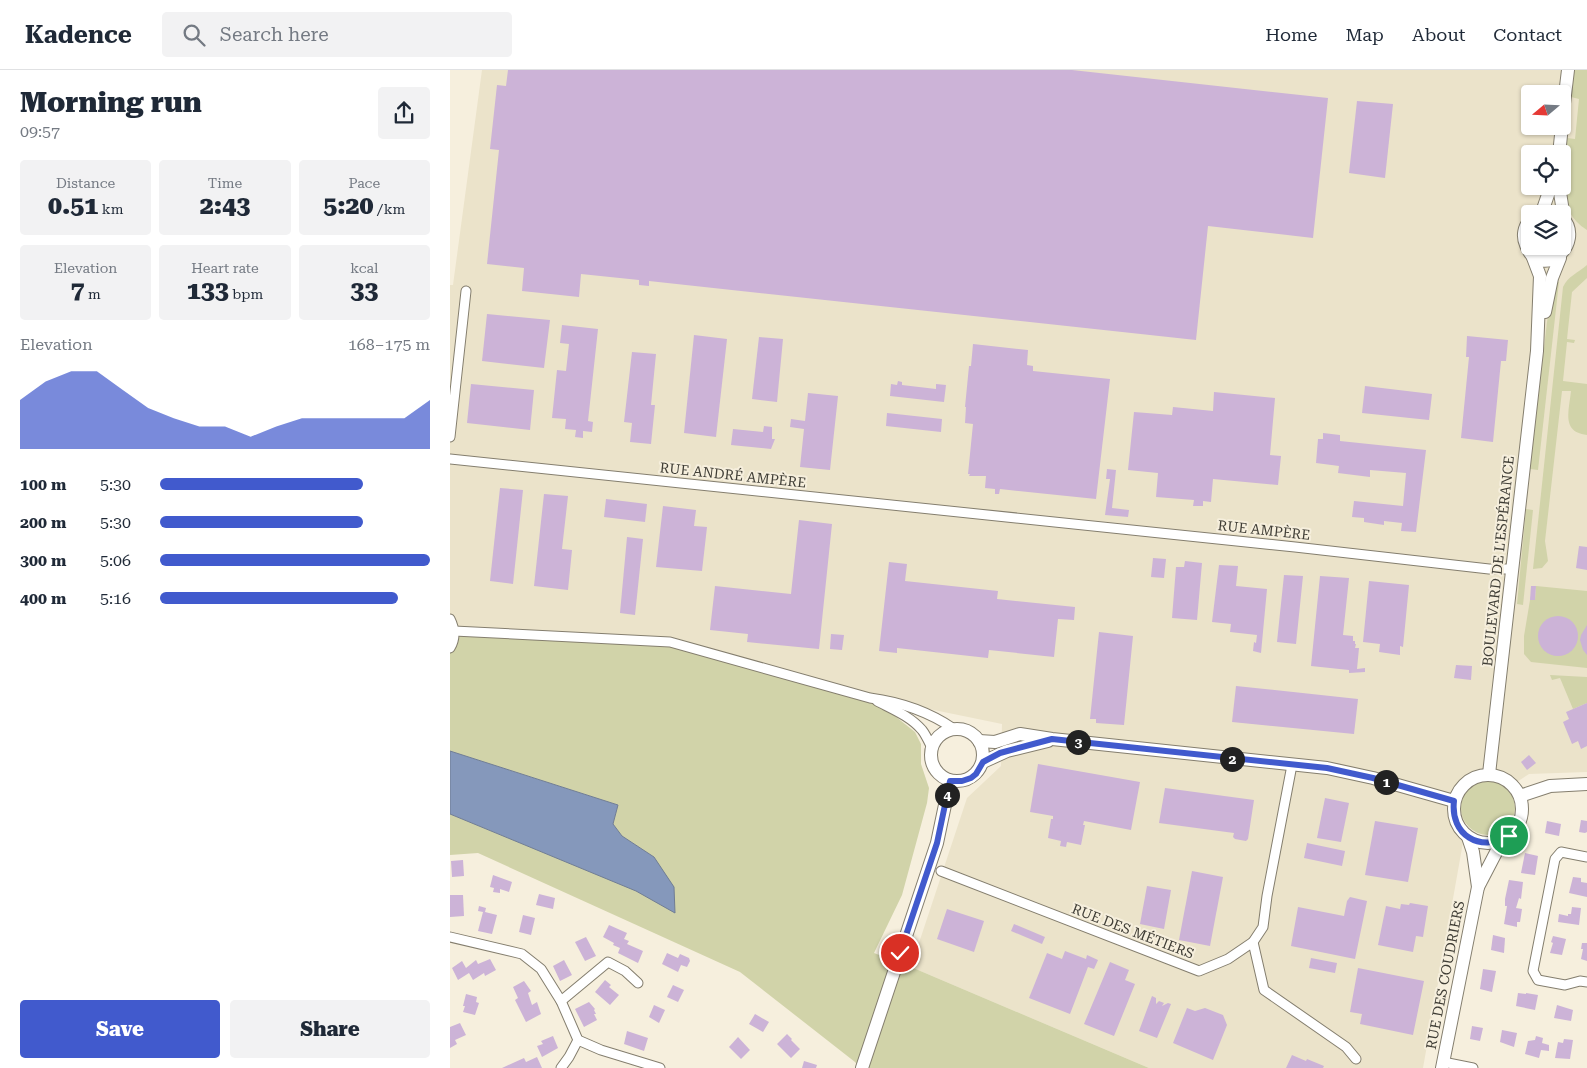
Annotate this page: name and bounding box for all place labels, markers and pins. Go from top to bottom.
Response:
pin: 3 [1066,730,1090,754]
pin: 2 [1220,746,1244,772]
pin: 1 [1374,770,1398,794]
pin: 4 [934,782,960,808]
pin [1488,815,1530,857]
pin [879,932,921,974]

